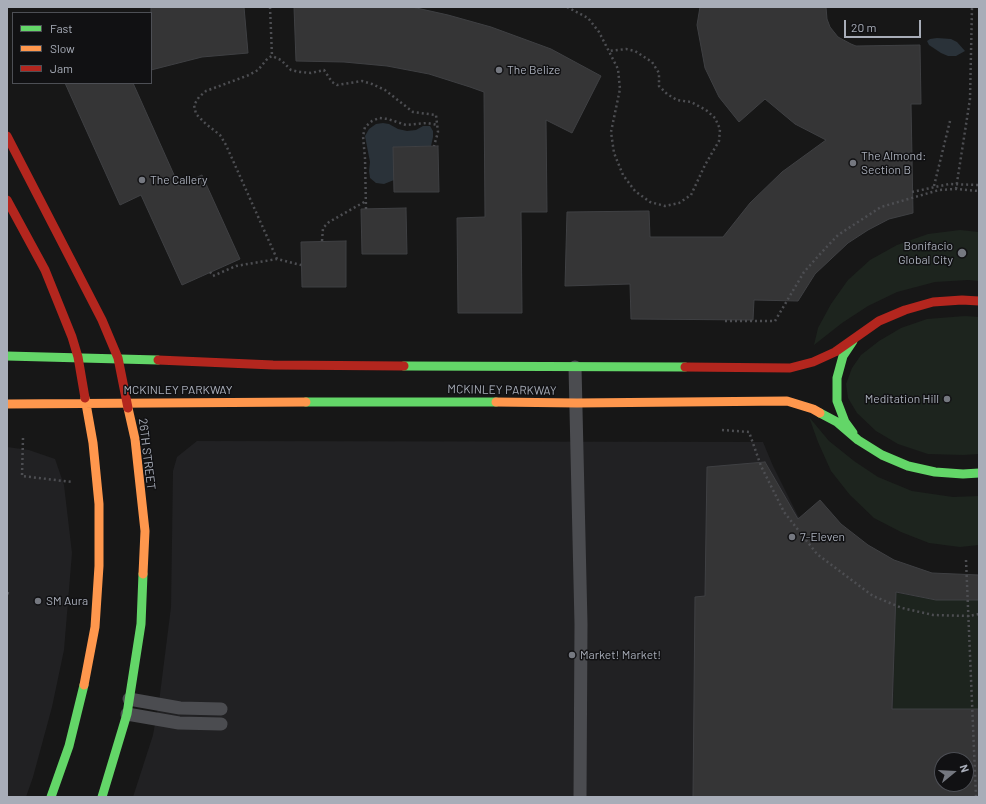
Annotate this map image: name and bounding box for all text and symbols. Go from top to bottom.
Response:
legend [12,12,152,84]
scale bar [846,12,923,38]
text: 20 m [851,20,877,34]
text: Fast [50,21,73,35]
text: Slow [50,41,75,55]
text: Jam [50,61,73,75]
place label: The Belize [507,63,560,77]
marker: The Belize [494,65,504,75]
place label: The Almond: Section B [861,149,926,177]
marker: The Almond: Section B [848,158,858,168]
place label: The Callery [150,173,207,187]
marker: The Callery [137,175,147,185]
place label: Bonifacio Global City [898,239,953,267]
marker: Bonifacio Global City [956,247,968,259]
street label: MCKINLEY PARKWAY [447,382,557,398]
street label: MCKINLEY PARKWAY [123,383,233,397]
place label: Meditation Hill [865,392,939,406]
marker: Meditation Hill [942,394,952,404]
street label: 26TH STREET [135,417,159,491]
place label: 7-Eleven [800,530,845,544]
marker: 7-Eleven [787,532,797,542]
place label: SM Aura [46,594,88,608]
marker: SM Aura [33,596,43,606]
place label: Market! Market! [580,648,661,662]
marker: Market! Market! [567,650,577,660]
north arrow [934,752,974,792]
text: N [958,763,972,774]

